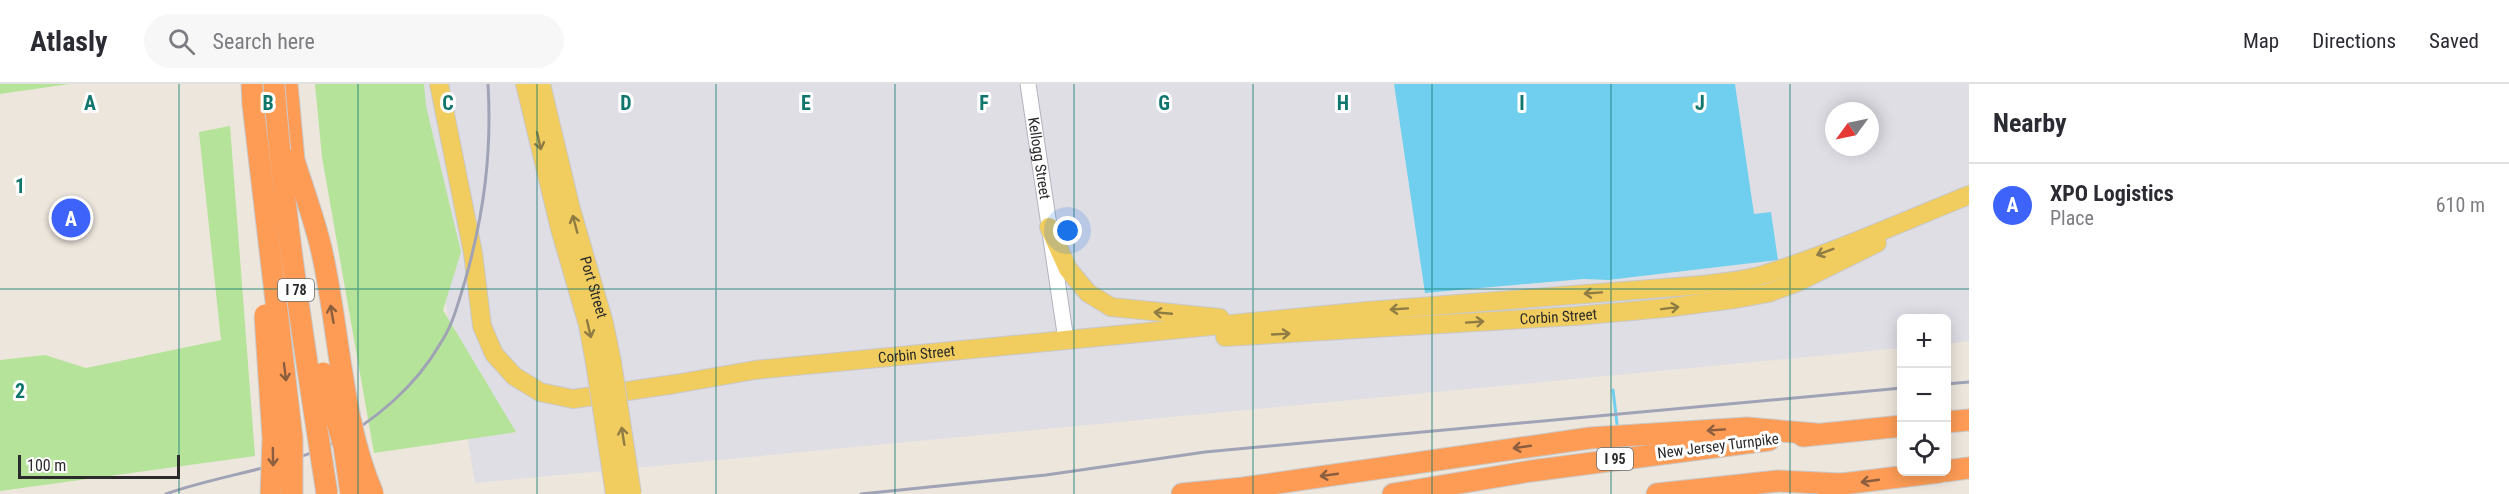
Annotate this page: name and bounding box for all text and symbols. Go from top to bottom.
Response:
search box [144,14,564,68]
text: Atlasly [30,25,108,58]
icon: search [165,25,198,58]
text: Search here [213,29,315,54]
text: Map [2243,29,2279,53]
text: Directions [2312,29,2396,53]
text: Saved [2429,29,2479,53]
text: A [84,91,96,115]
text: B [262,91,274,115]
text: C [442,91,454,115]
text: D [620,91,632,115]
text: E [801,91,811,115]
text: F [979,91,989,115]
text: G [1158,91,1170,115]
text: H [1337,91,1349,115]
text: I [1519,91,1525,115]
text: J [1695,91,1705,115]
north arrow [1825,102,1879,156]
text: Nearby [1993,108,2067,138]
street label: Kellogg Street [1024,116,1054,201]
one-way arrow [533,131,545,150]
text: 1 [15,174,25,198]
text: XPO Logistics [2050,181,2174,206]
text: A [2007,193,2018,217]
text: 610 m [2436,193,2485,217]
pin: A [52,196,90,240]
text: Place [2050,206,2094,230]
one-way arrow [569,215,581,234]
your location [1053,216,1082,245]
one-way arrow [1816,248,1835,259]
street label: Port Street [576,254,611,320]
road number: I 78 [278,279,314,301]
one-way arrow [1584,288,1604,299]
one-way arrow [1659,302,1679,313]
one-way arrow [1390,304,1409,315]
one-way arrow [326,305,337,325]
street label: Corbin Street [1519,305,1598,328]
one-way arrow [1154,307,1174,318]
map controls [1897,314,1951,476]
button: + [1897,314,1951,368]
one-way arrow [1465,317,1485,328]
one-way arrow [584,319,595,339]
one-way arrow [1270,328,1290,339]
street label: Corbin Street [877,342,956,367]
one-way arrow [279,361,290,381]
button: − [1897,368,1951,422]
text: 2 [15,379,25,403]
button: locate [1897,422,1951,476]
one-way arrow [1707,425,1727,436]
one-way arrow [618,427,629,447]
street label: New Jersey Turnpike [1656,430,1780,462]
one-way arrow [1513,441,1532,452]
one-way arrow [267,446,279,466]
road number: I 95 [1597,448,1633,470]
scale bar [18,452,180,480]
text: 100 m [27,456,66,475]
one-way arrow [1320,470,1340,481]
one-way arrow [1860,475,1880,486]

